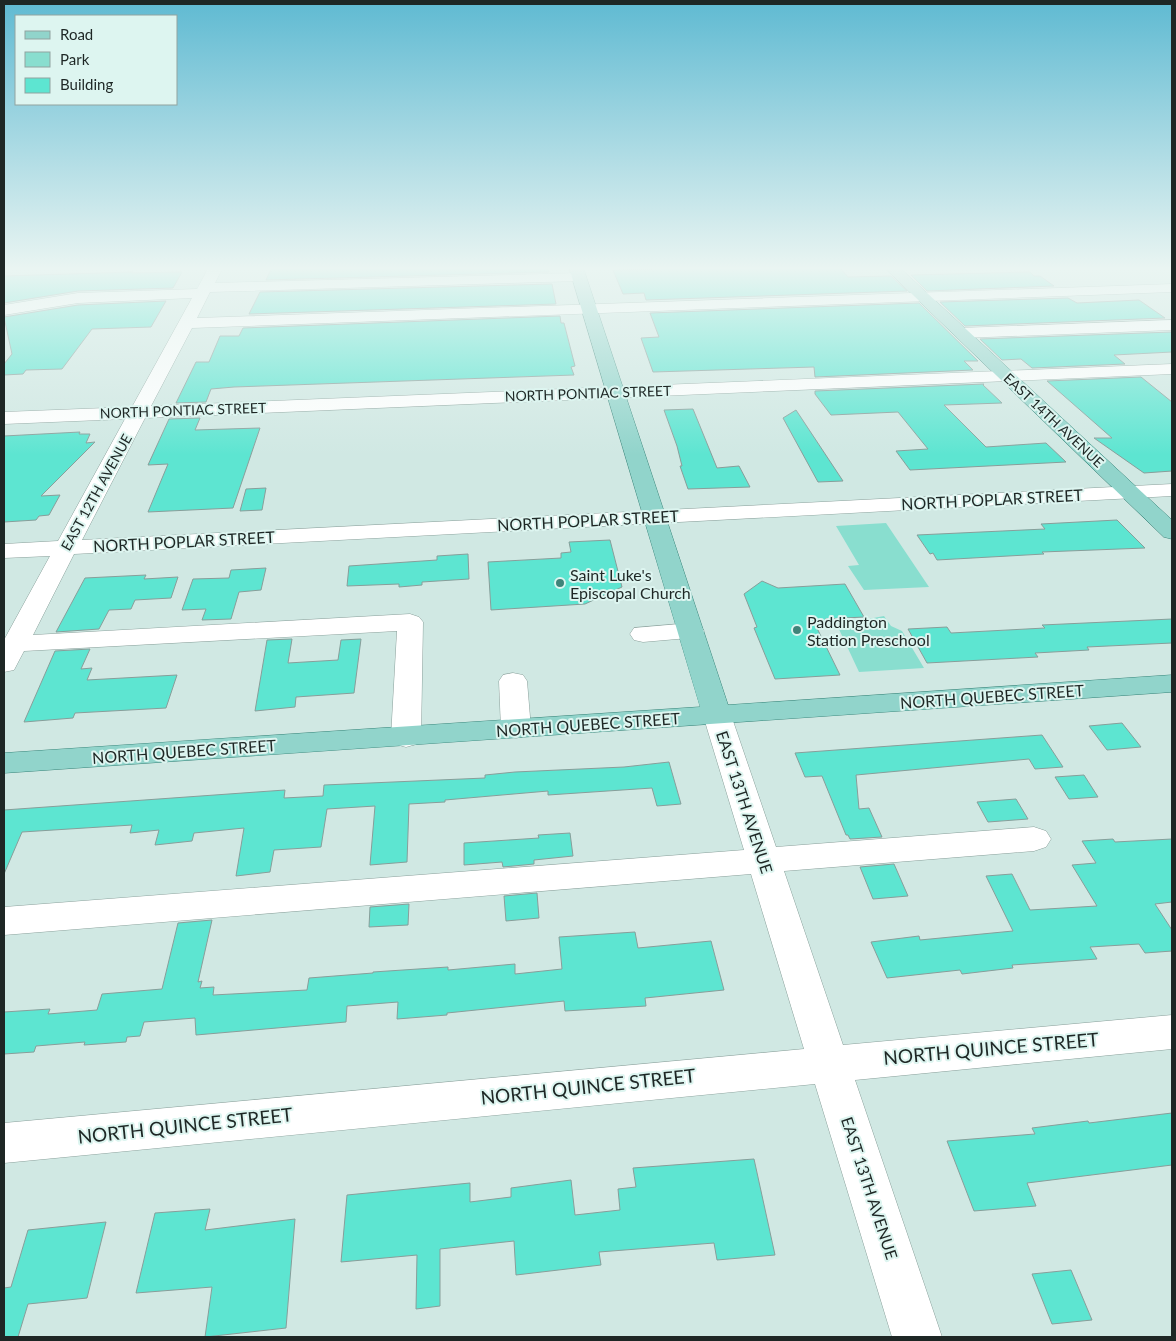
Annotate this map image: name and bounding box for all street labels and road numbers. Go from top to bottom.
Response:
street label: EAST 14TH AVENUE [1001,369,1107,471]
street label: NORTH PONTIAC STREET [504,382,672,404]
street label: NORTH PONTIAC STREET [99,399,267,421]
street label: EAST 12TH AVENUE [57,431,135,553]
street label: NORTH POPLAR STREET [901,485,1084,513]
street label: NORTH POPLAR STREET [497,506,680,534]
street label: NORTH POPLAR STREET [93,527,276,555]
street label: NORTH QUEBEC STREET [899,680,1085,712]
street label: NORTH QUEBEC STREET [495,708,681,740]
street label: EAST 13TH AVENUE [713,728,777,876]
street label: NORTH QUEBEC STREET [91,735,277,767]
street label: NORTH QUINCE STREET [882,1027,1100,1069]
street label: NORTH QUINCE STREET [479,1063,697,1109]
street label: NORTH QUINCE STREET [76,1102,294,1148]
street label: EAST 13TH AVENUE [838,1114,902,1262]

